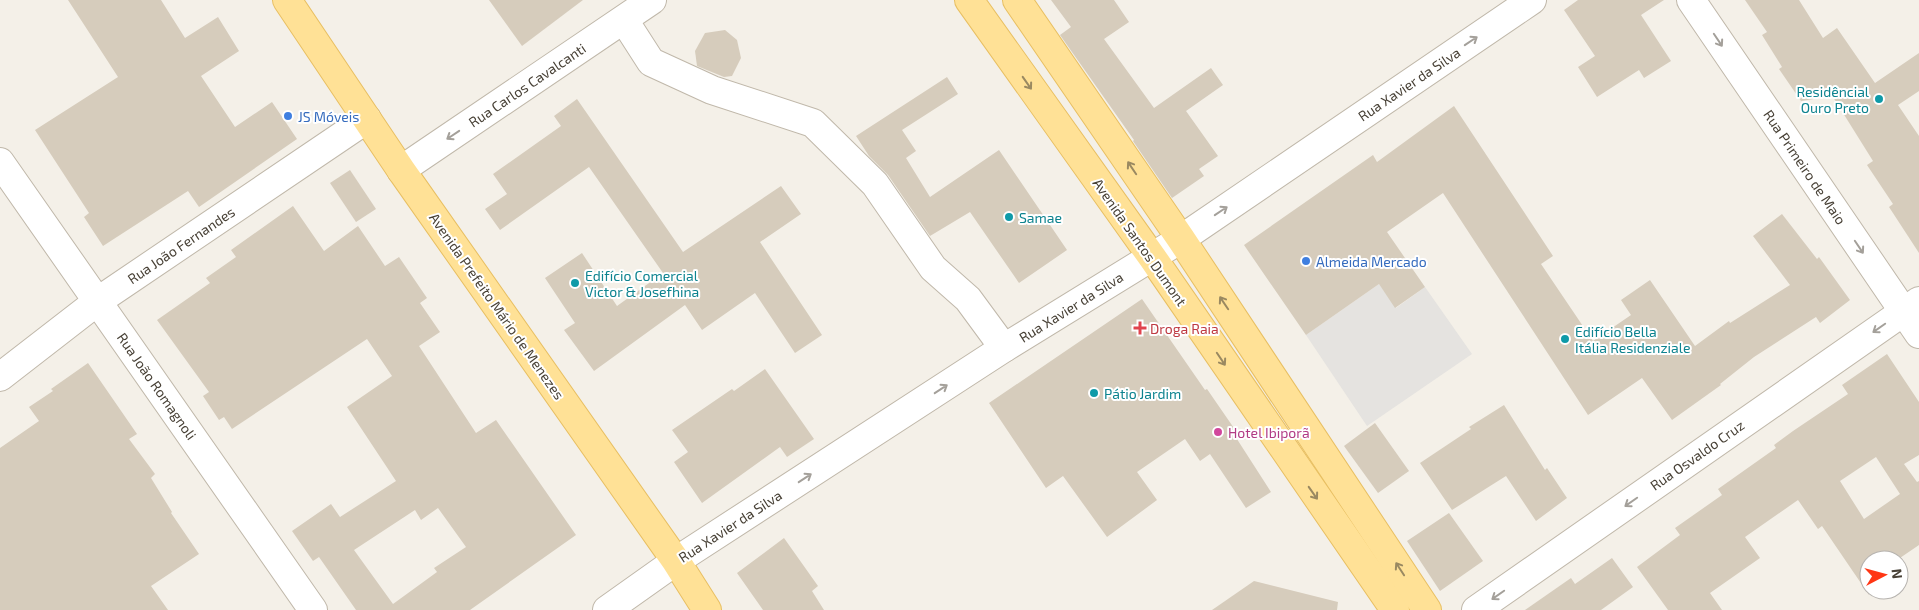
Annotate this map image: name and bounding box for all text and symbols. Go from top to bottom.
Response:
one-way arrow [1713,33,1723,47]
one-way arrow [1464,36,1478,46]
street label: Rua Carlos Cavalcanti [465,40,589,130]
street label: Rua Xavier da Silva [1355,44,1463,124]
one-way arrow [1022,75,1032,89]
place label: Residêncial Ouro Preto [1796,83,1870,116]
marker: Residêncial Ouro Preto [1873,93,1885,105]
street label: Rua Primeiro de Maio [1760,106,1850,228]
place label: JS Móveis [298,108,359,125]
marker: JS Móveis [282,110,294,122]
one-way arrow [446,130,460,140]
one-way arrow [1127,161,1137,175]
street label: Avenida Santos Dumont [1089,175,1191,309]
street label: Rua João Fernandes [124,203,238,287]
one-way arrow [1214,206,1228,216]
place label: Samae [1019,209,1062,226]
street label: Avenida Prefeito Mário de Menezes [426,210,568,402]
marker: Samae [1003,211,1015,223]
one-way arrow [1854,239,1864,253]
place label: Almeida Mercado [1316,253,1427,270]
marker: Almeida Mercado [1300,255,1312,267]
place label: Edifício Comercial Victor & Josefhina [585,267,699,300]
street label: Rua Xavier da Silva [1016,268,1126,346]
marker: Edifício Comercial Victor & Josefhina [569,277,581,289]
one-way arrow [1219,296,1229,310]
place label: Droga Raia [1150,320,1219,337]
marker: Droga Raia [1134,322,1146,334]
place label: Edifício Bella Itália Residenziale [1575,323,1690,356]
one-way arrow [1872,323,1886,333]
street label: Rua João Romagnoli [114,329,200,443]
marker: Edifício Bella Itália Residenziale [1559,333,1571,345]
one-way arrow [1216,351,1226,365]
one-way arrow [933,384,947,394]
place label: Pátio Jardim [1104,385,1181,402]
marker: Pátio Jardim [1088,387,1100,399]
street label: Rua Osvaldo Cruz [1647,416,1747,494]
place label: Hotel Ibiporã [1228,424,1310,441]
marker: Hotel Ibiporã [1212,426,1224,438]
one-way arrow [797,472,811,482]
one-way arrow [1308,485,1318,499]
street label: Rua Xavier da Silva [675,486,785,566]
one-way arrow [1624,497,1638,507]
north arrow [1859,550,1909,600]
one-way arrow [1395,563,1405,577]
text: N [1888,568,1906,580]
one-way arrow [1491,590,1505,600]

